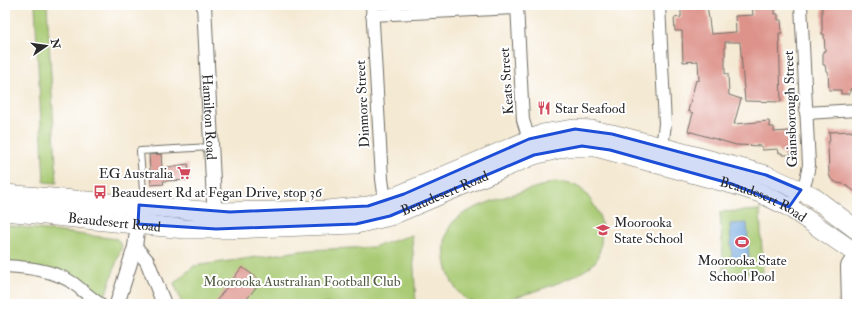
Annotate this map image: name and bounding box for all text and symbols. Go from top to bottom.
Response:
north arrow [26,26,66,66]
text: N [48,37,63,51]
street label: Keats Street [496,46,517,115]
street label: Gainsborough Street [780,50,801,168]
street label: Dinmore Street [352,59,373,148]
street label: Hamilton Road [199,73,220,160]
restaurant icon: Star Seafood [536,100,552,116]
place label: Star Seafood [555,100,626,117]
place label: EG Australia [99,165,173,182]
supermarket icon: EG Australia [176,165,192,181]
street label: Beaudesert Road [398,167,491,219]
street label: Beaudesert Road [718,173,810,226]
bus stop icon: Beaudesert Rd at Fegan Drive, stop 36 [92,184,108,200]
place label: Beaudesert Rd at Fegan Drive, stop 36 [111,184,323,202]
street label: Beaudesert Road [67,209,162,236]
place label: Moorooka State School [614,214,684,247]
school or university icon: Moorooka State School [595,222,611,238]
sports icon: Moorooka State School Pool [734,234,750,250]
place label: Moorooka State School Pool [697,252,787,285]
park label: Moorooka Australian Football Club [203,273,401,290]

